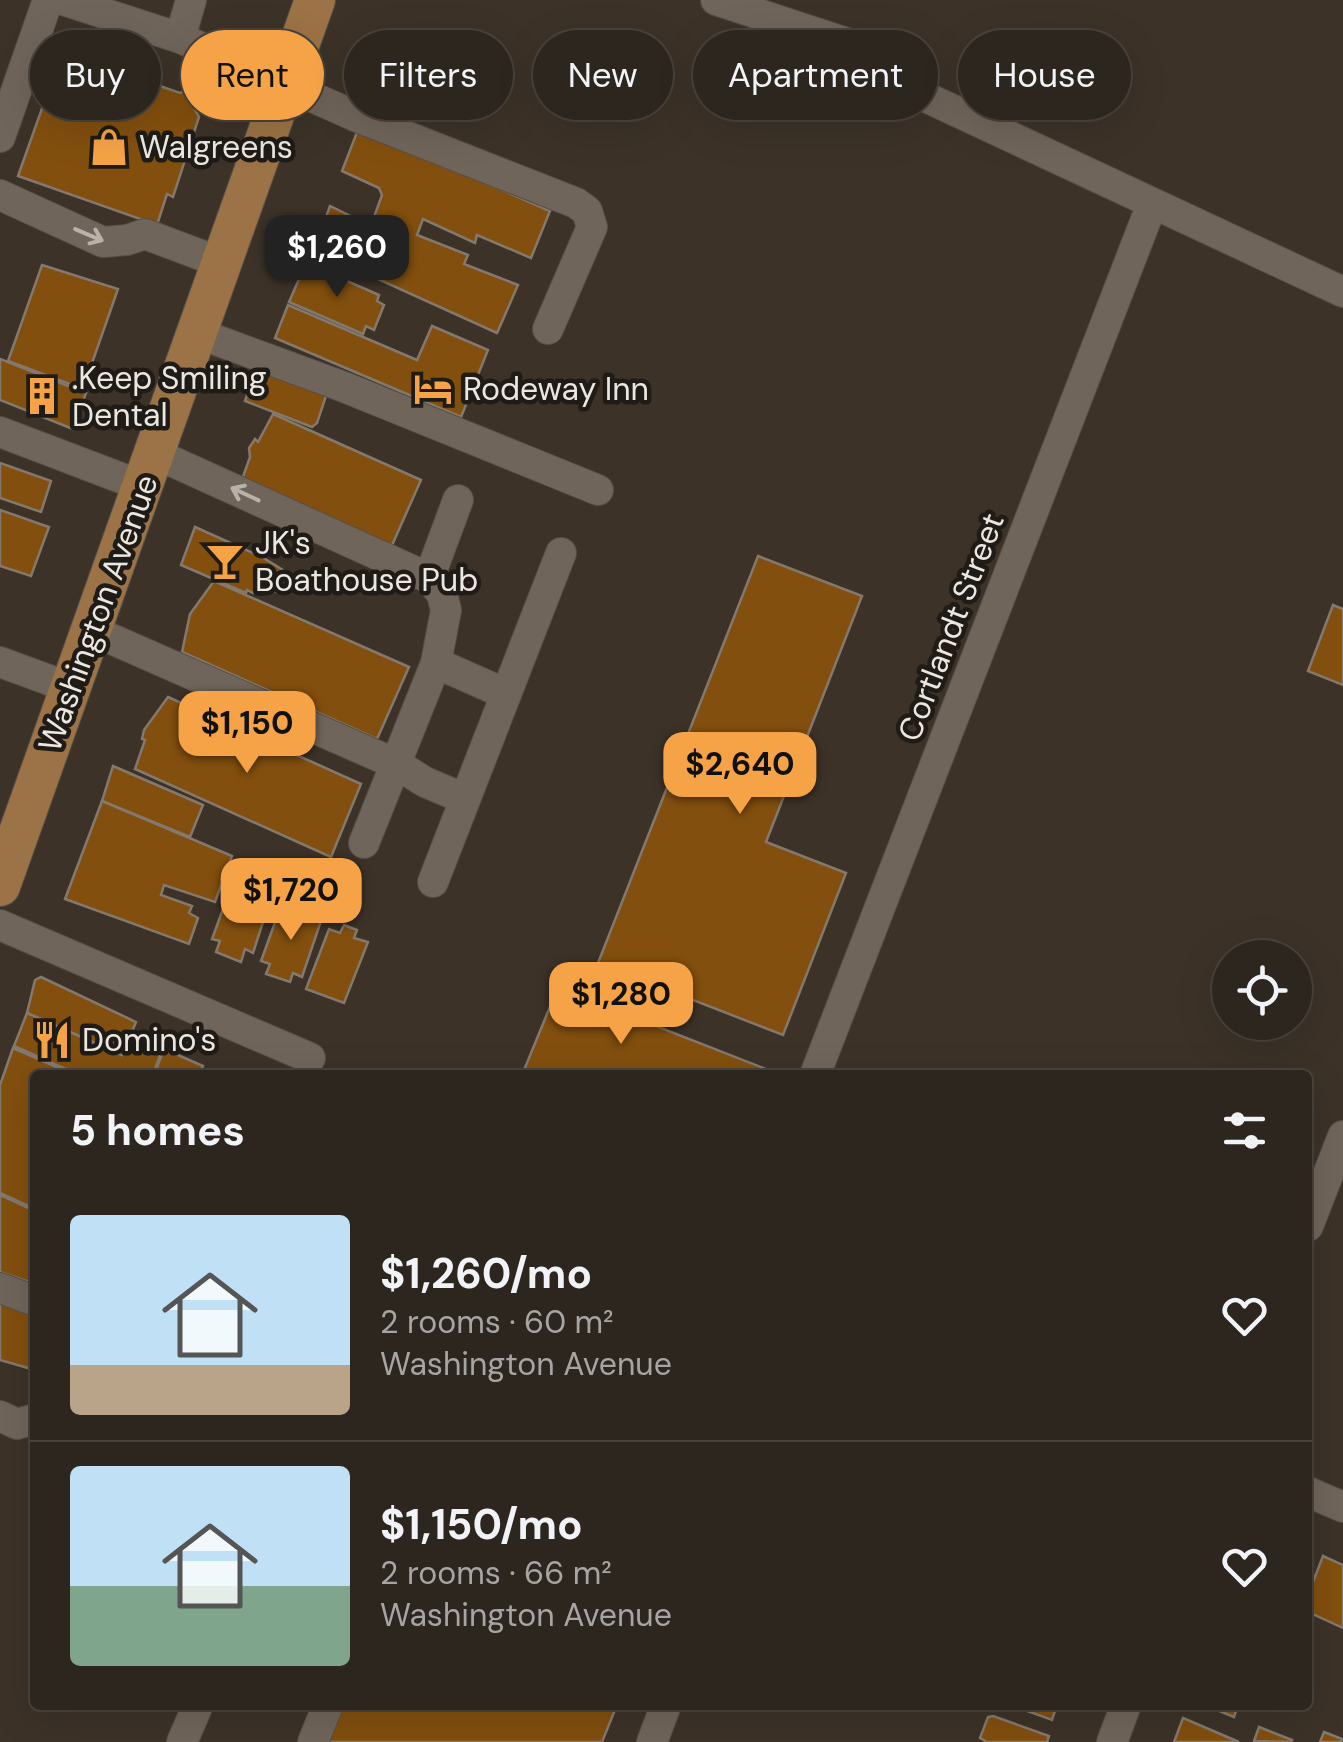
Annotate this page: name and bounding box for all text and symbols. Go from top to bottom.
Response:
chip: Buy [30,30,161,120]
chip: Rent [181,30,324,120]
chip: Filters [344,30,513,120]
chip: New [533,30,673,120]
chip: Apartment [693,30,938,120]
chip: House [958,30,1131,120]
shop icon: Walgreens [88,126,130,168]
place label: Walgreens [139,126,293,168]
pin: $1,260 [256,215,418,300]
text: $1,260 [287,226,387,268]
one-way arrow [73,227,104,245]
place label: .Keep Smiling Dental [72,357,267,436]
hotel icon: Rodeway Inn [412,368,454,410]
place label: Rodeway Inn [463,368,649,410]
building icon: .Keep Smiling Dental [21,375,63,417]
street label: Washington Avenue [28,469,168,757]
one-way arrow [230,484,261,502]
street label: Cortlandt Street [888,507,1014,747]
place label: JK's Boathouse Pub [255,522,478,601]
bar icon: JK's Boathouse Pub [204,540,246,582]
pin: $1,150 [166,691,328,776]
text: $1,150 [201,702,293,744]
pin: $2,640 [659,732,821,817]
text: $2,640 [685,743,795,785]
pin: $1,720 [210,858,372,943]
text: $1,720 [243,869,339,911]
map controls [1212,940,1312,1040]
button: locate [1212,940,1312,1040]
pin: $1,280 [540,962,702,1047]
text: $1,280 [571,973,671,1015]
restaurant icon: Domino's [31,1019,73,1061]
place label: Domino's [82,1019,216,1061]
text: 5 homes [70,1103,245,1158]
icon: filters [1217,1103,1272,1158]
text: $1,260/mo [380,1246,592,1301]
icon: home [150,1255,270,1375]
icon: heart [1217,1288,1272,1343]
text: 2 rooms · 60 m² [380,1301,614,1343]
text: Washington Avenue [380,1343,672,1385]
text: $1,150/mo [380,1497,583,1552]
icon: home [150,1506,270,1626]
icon: heart [1217,1539,1272,1594]
text: 2 rooms · 66 m² [380,1552,612,1594]
text: Washington Avenue [380,1594,672,1636]

